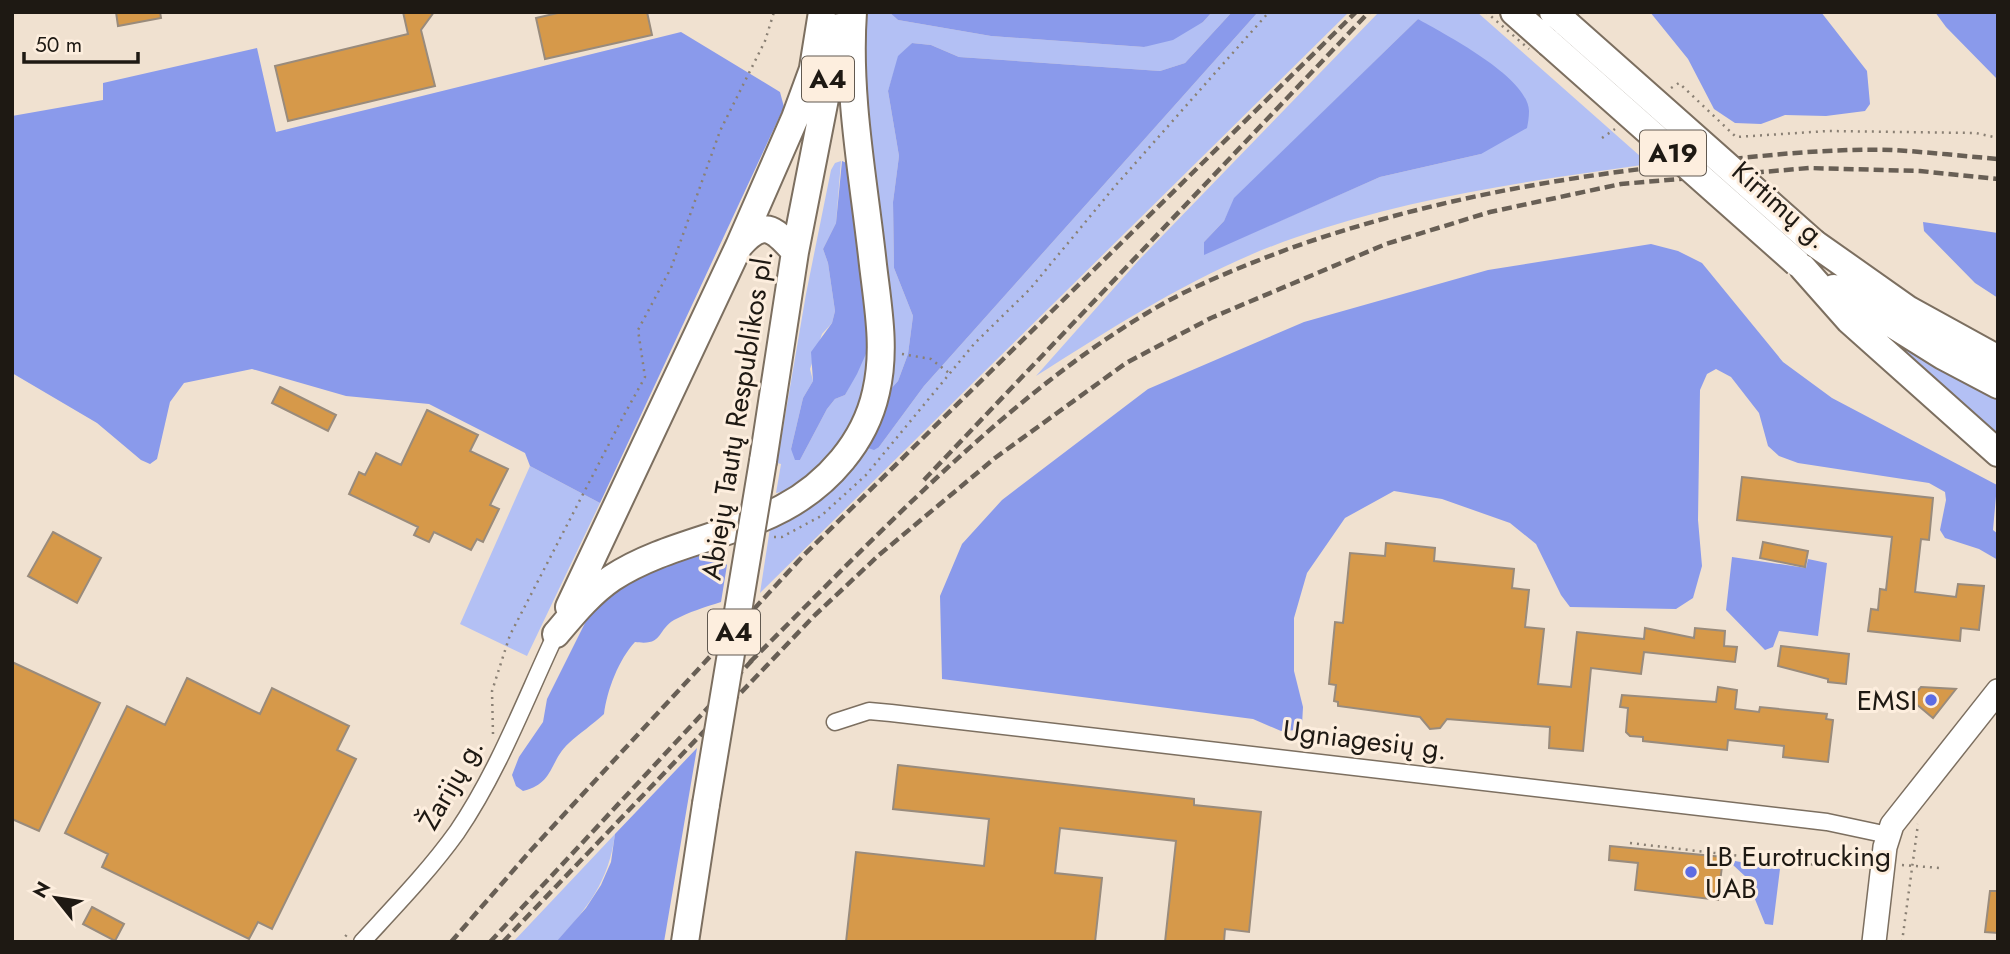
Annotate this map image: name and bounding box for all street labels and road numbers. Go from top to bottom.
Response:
road number: A4 [802,57,854,102]
road number: A19 [1640,130,1706,176]
street label: Kirtimų g. [1723,151,1837,259]
street label: Abiejų Tautų Respublikos pl. [691,247,783,583]
road number: A4 [708,610,760,654]
street label: Ugniagesių g. [1280,710,1450,770]
street label: Žarijų g. [408,730,494,838]

